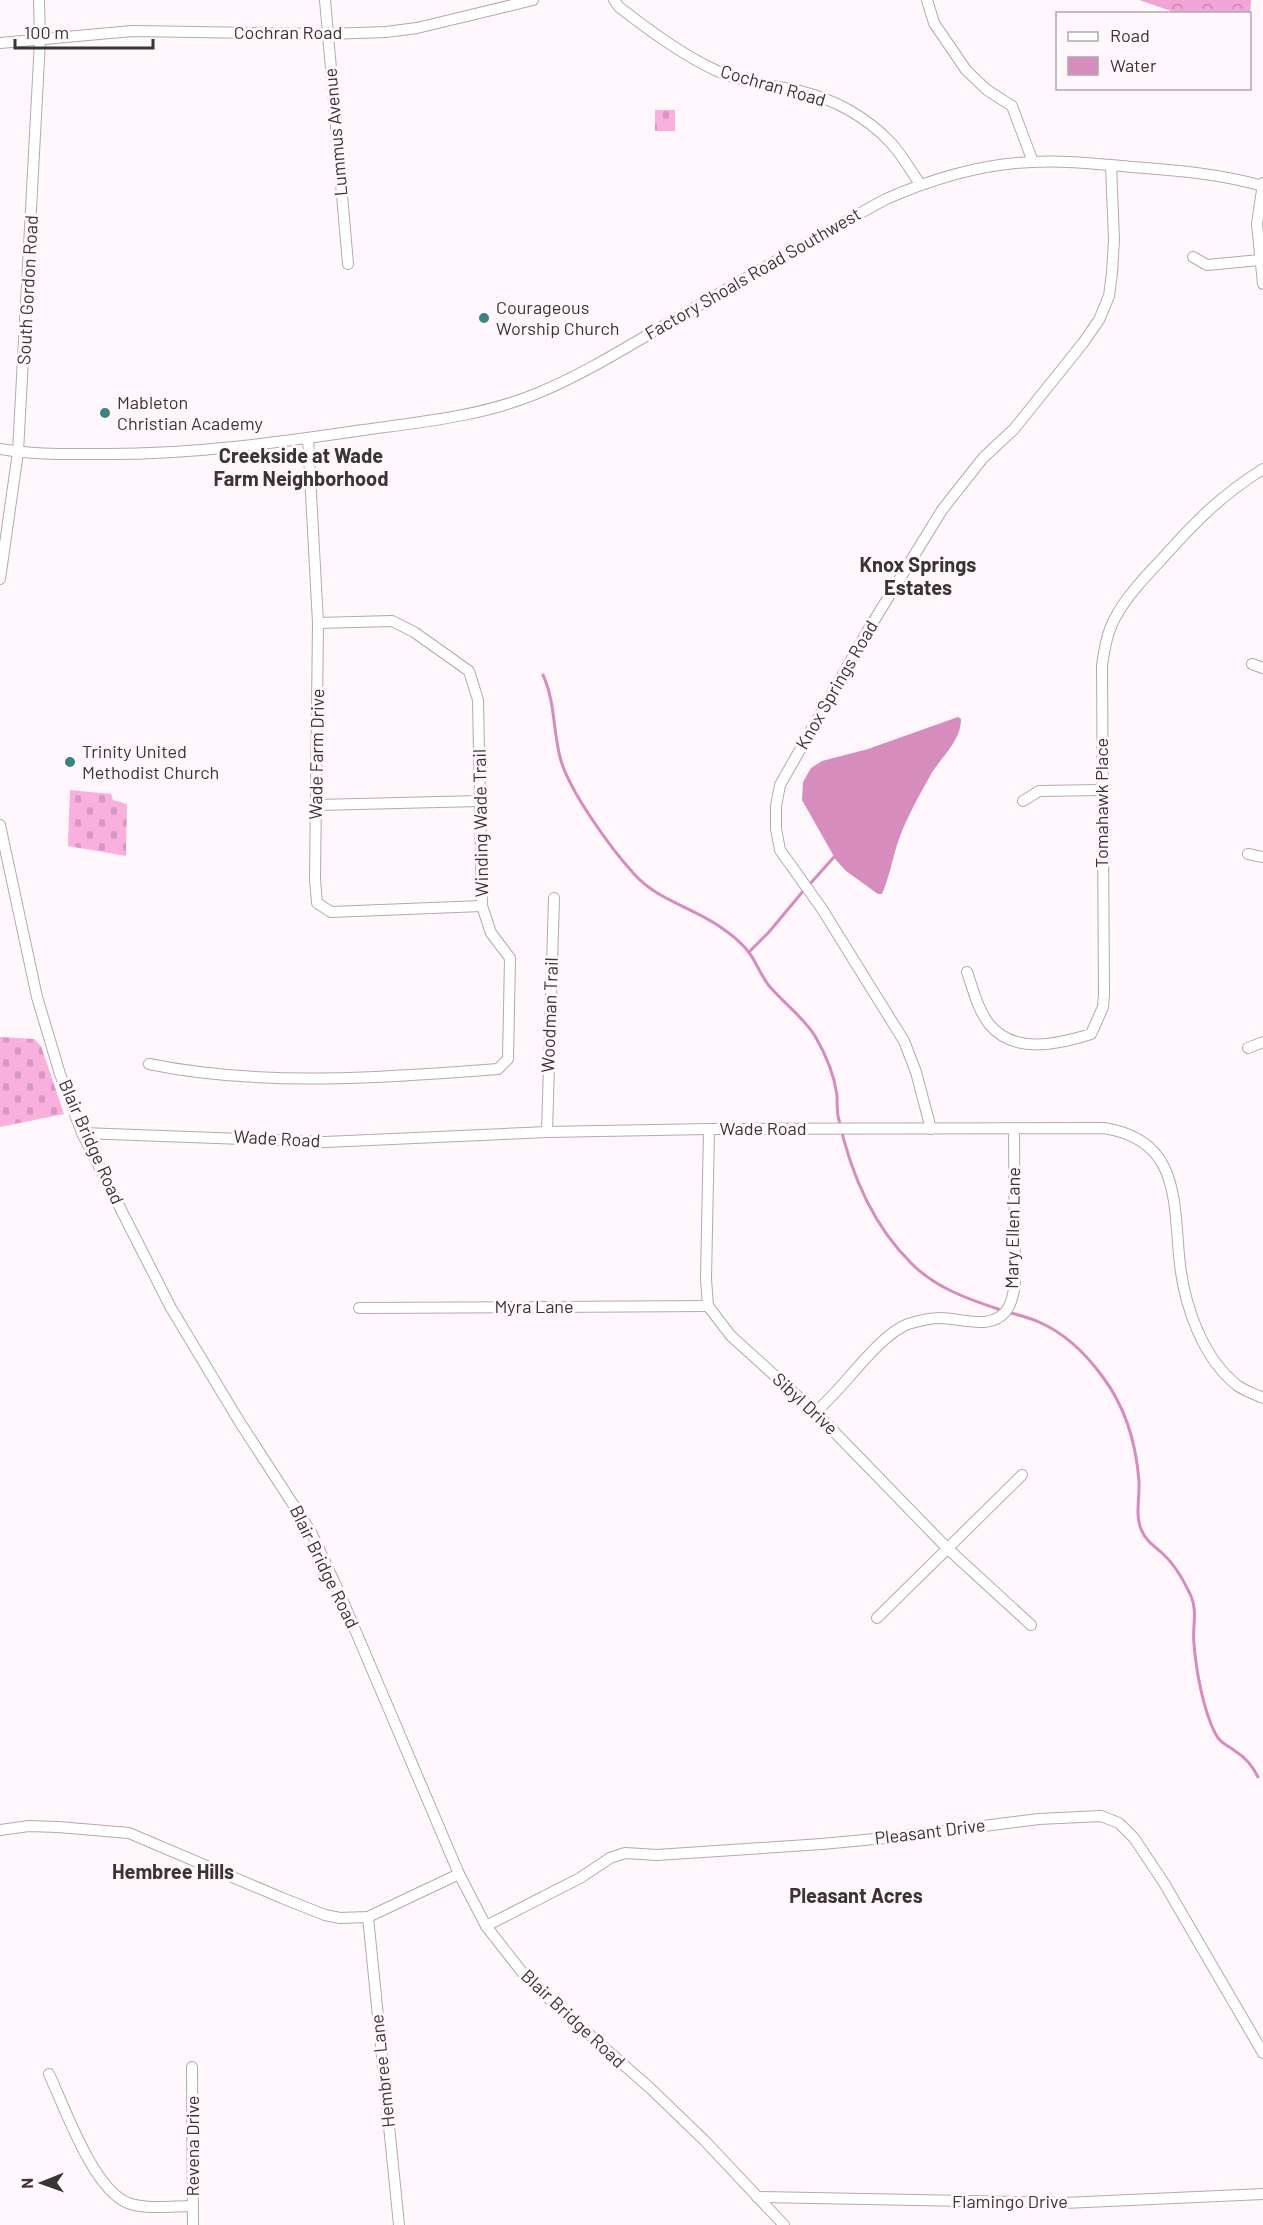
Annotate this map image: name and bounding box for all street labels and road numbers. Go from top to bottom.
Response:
street label: Cochran Road [234,21,342,43]
street label: Cochran Road [718,59,829,111]
street label: Lummus Avenue [318,67,352,197]
street label: Factory Shoals Road Southwest [641,202,864,344]
street label: South Gordon Road [12,215,42,365]
street label: Knox Springs Road [790,616,882,753]
street label: Wade Farm Drive [304,688,328,820]
street label: Tomahawk Place [1090,738,1112,868]
street label: Winding Wade Trail [468,749,492,897]
street label: Woodman Trail [536,957,562,1073]
street label: Blair Bridge Road [55,1076,129,1207]
street label: Wade Road [720,1117,806,1139]
street label: Wade Road [233,1125,321,1151]
street label: Mary Ellen Lane [1000,1167,1024,1289]
street label: Myra Lane [494,1295,574,1317]
street label: Sibyl Drive [769,1368,843,1439]
street label: Blair Bridge Road [286,1501,364,1632]
street label: Pleasant Drive [873,1813,986,1849]
street label: Blair Bridge Road [517,1964,630,2072]
street label: Hembree Lane [365,2013,399,2129]
street label: Revena Drive [181,2096,203,2196]
street label: Flamingo Drive [952,2190,1068,2212]

